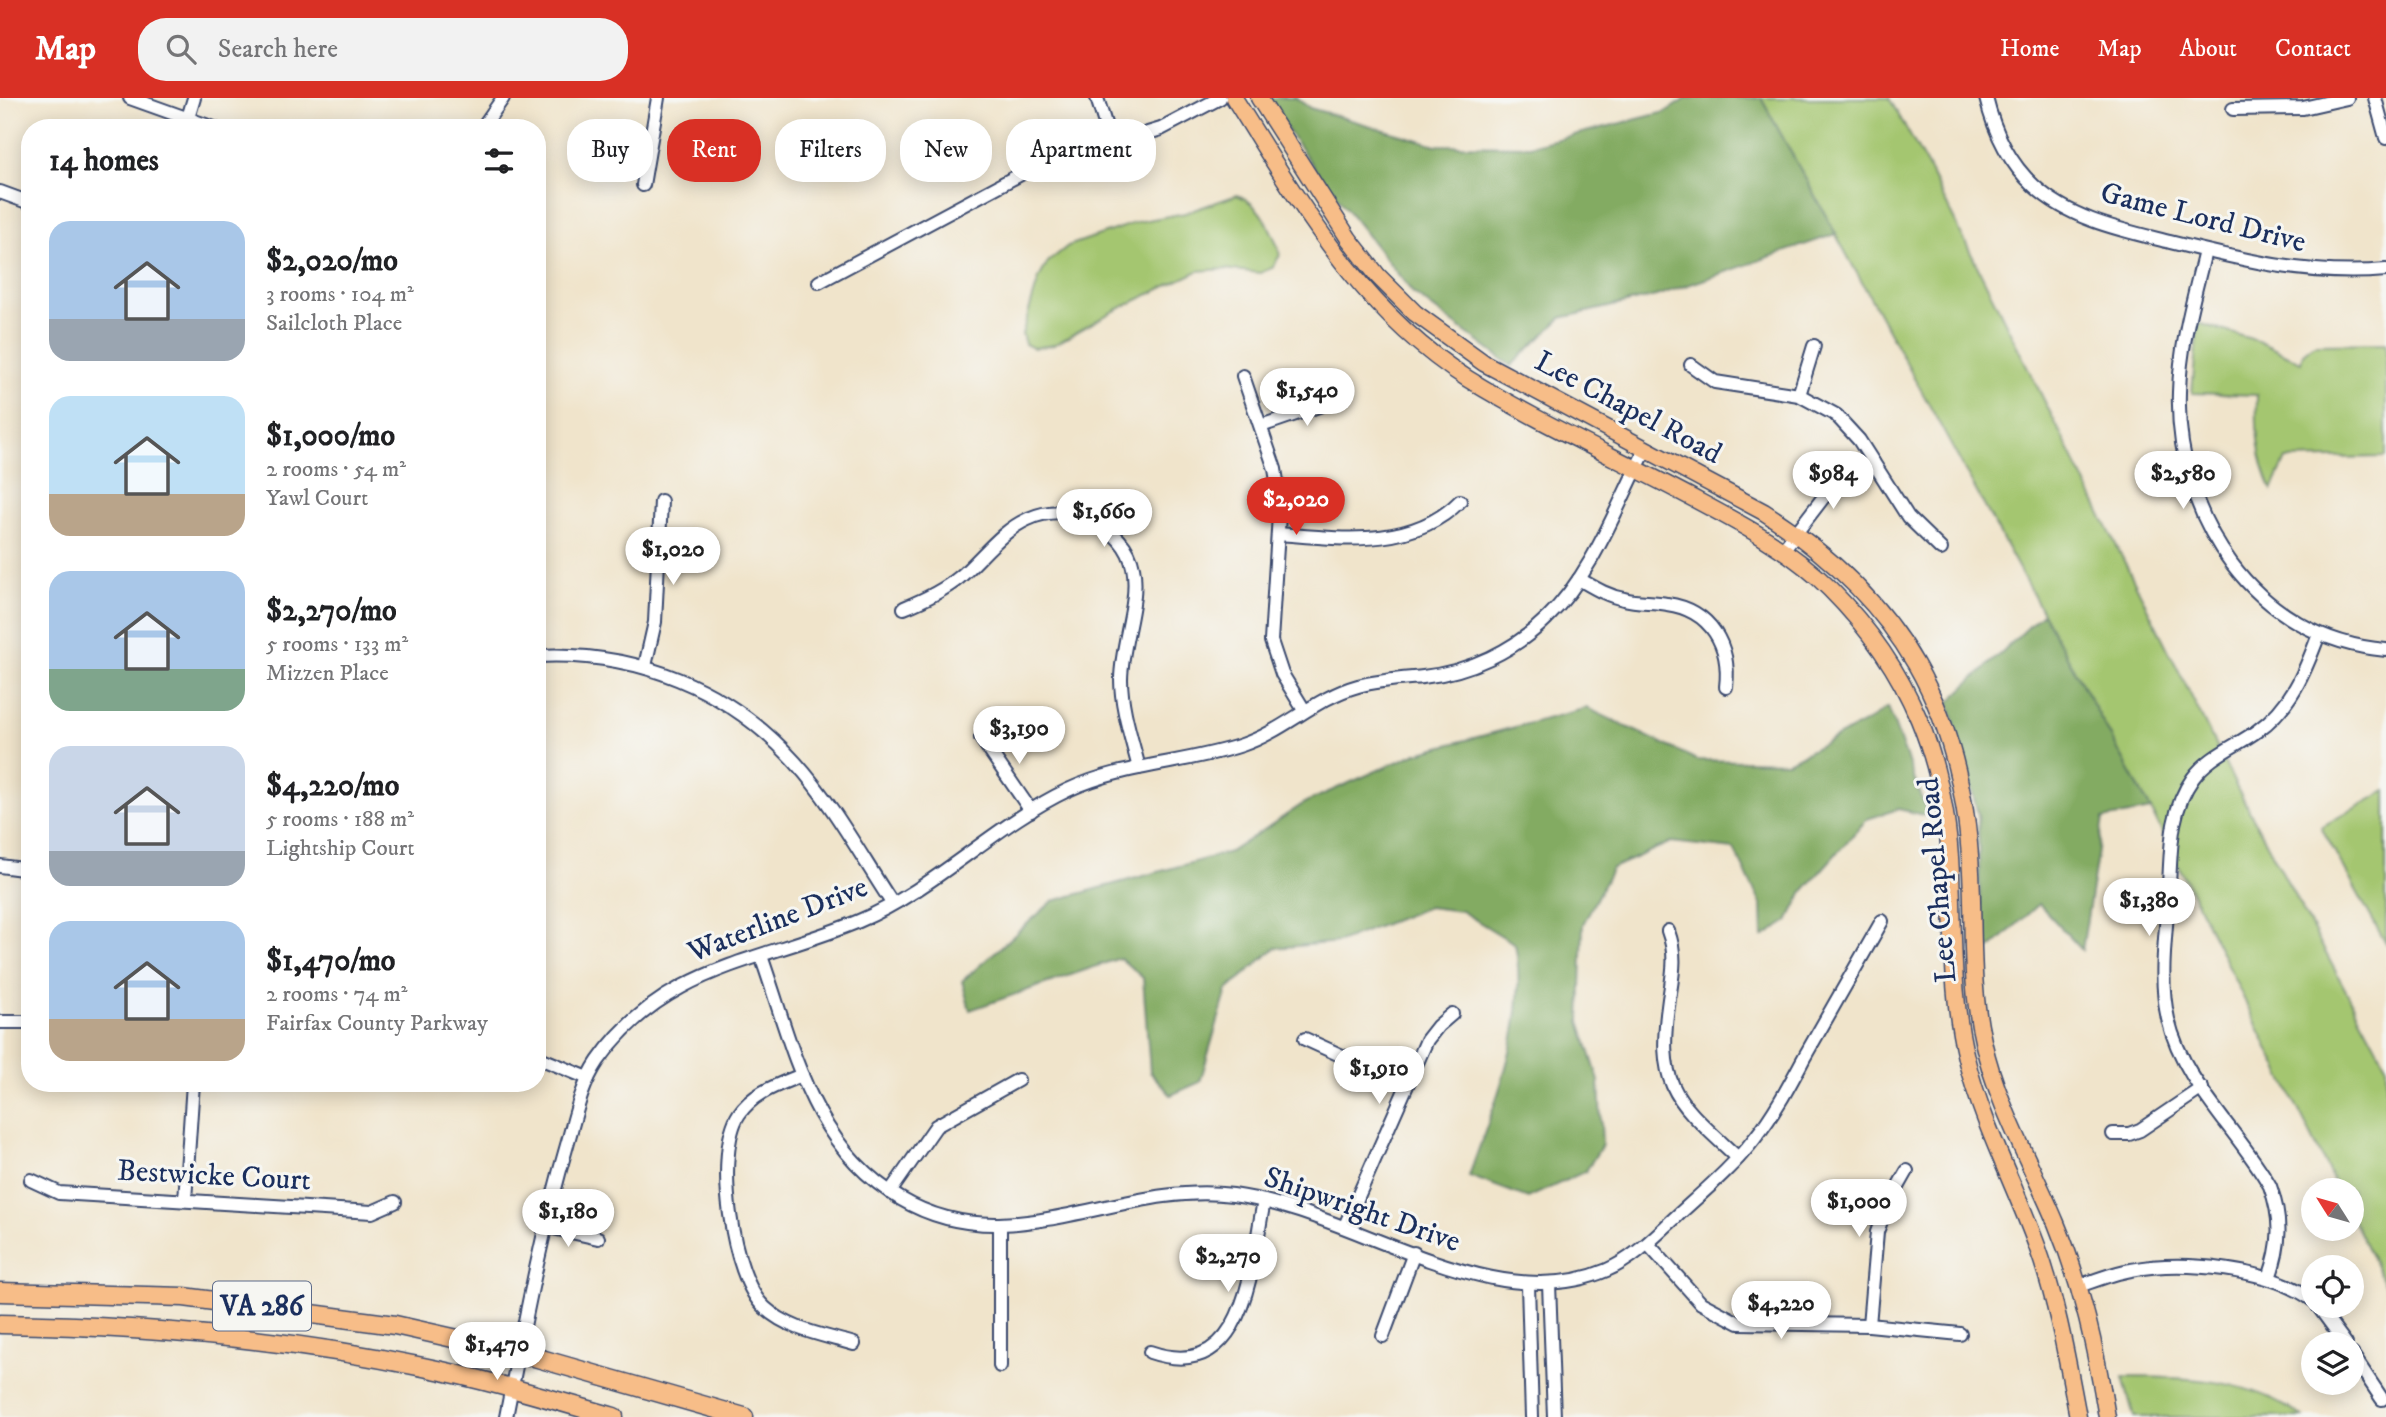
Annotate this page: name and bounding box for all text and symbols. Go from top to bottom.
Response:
search box [138,18,628,81]
text: Map [35,29,96,70]
icon: search [162,30,200,68]
text: Search here [218,33,338,66]
text: Home [2000,34,2059,64]
text: Map [2097,34,2142,64]
text: About [2180,34,2237,64]
text: Contact [2275,34,2351,64]
chip: Buy [567,119,653,182]
chip: Rent [667,119,761,182]
chip: Filters [775,119,886,182]
chip: New [900,119,992,182]
chip: Apartment [1006,119,1156,182]
icon: filters [480,142,518,180]
text: 14 homes [49,143,159,180]
street label: Game Lord Drive [2096,175,2310,261]
text: $2,020/mo [266,243,398,280]
icon: home [105,249,189,333]
text: 3 rooms · 104 m² [266,280,414,309]
text: Sailcloth Place [266,309,402,338]
street label: Lee Chapel Road [1528,343,1728,473]
pin: $1,540 [1250,368,1364,428]
text: $1,540 [1276,376,1338,405]
text: $1,000/mo [266,418,395,455]
icon: home [105,424,189,508]
pin: $984 [1792,452,1874,511]
pin: $2,580 [2126,452,2240,511]
text: 2 rooms · 54 m² [266,455,406,484]
text: $984 [1809,459,1857,488]
text: $2,580 [2150,459,2216,488]
pin: $2,020 [1239,478,1353,537]
text: Yawl Court [266,484,368,513]
text: $2,020 [1263,485,1329,514]
pin: $1,660 [1047,490,1161,549]
text: $1,660 [1072,497,1136,526]
pin: $1,020 [616,528,730,587]
text: $1,020 [641,535,705,564]
text: $2,270/mo [266,593,397,630]
icon: home [105,599,189,683]
text: 5 rooms · 133 m² [266,630,408,659]
text: Mizzen Place [266,659,389,688]
pin: $3,190 [962,706,1076,766]
text: $3,190 [989,714,1049,743]
text: $4,220/mo [266,768,399,805]
icon: home [105,774,189,858]
street label: Lee Chapel Road [1911,776,1965,984]
text: 5 rooms · 188 m² [266,805,414,834]
text: Lightship Court [266,834,415,863]
street label: Waterline Drive [682,869,873,972]
pin: $1,380 [2092,878,2206,938]
text: $1,380 [2119,886,2179,915]
text: $1,470/mo [266,943,395,980]
icon: home [105,949,189,1033]
text: 2 rooms · 74 m² [266,980,407,1009]
text: Fairfax County Parkway [266,1009,488,1038]
pin: $1,910 [1322,1046,1436,1106]
text: $1,910 [1349,1054,1409,1083]
street label: Bestwicke Court [116,1152,312,1200]
street label: Shipwright Drive [1259,1159,1465,1261]
north arrow [2301,1178,2364,1241]
map controls [2301,1178,2364,1395]
pin: $1,000 [1802,1180,1916,1239]
text: $1,000 [1827,1187,1891,1216]
pin: $1,180 [511,1190,625,1249]
text: $1,180 [538,1197,598,1226]
pin: $2,270 [1171,1234,1285,1294]
text: $2,270 [1195,1242,1261,1271]
button: locate [2301,1255,2364,1318]
road number: VA 286 [213,1282,311,1330]
pin: $4,220 [1724,1282,1838,1341]
text: $4,220 [1747,1289,1815,1318]
pin: $1,470 [440,1322,554,1382]
text: $1,470 [465,1330,529,1359]
button: layers [2301,1332,2364,1395]

